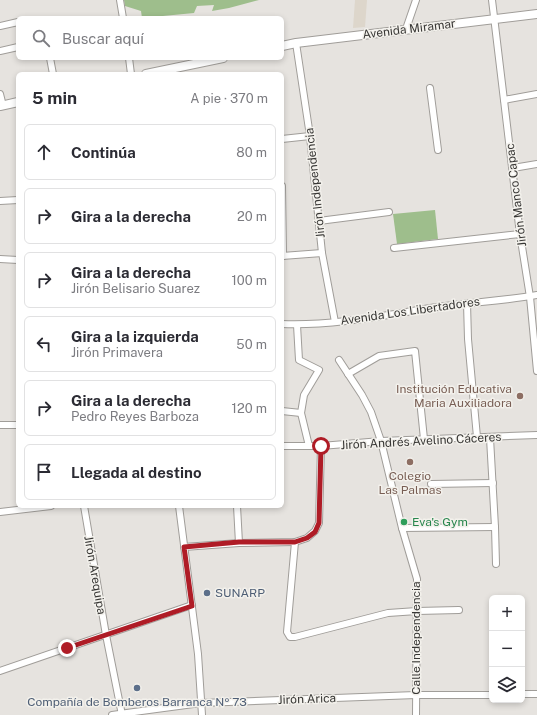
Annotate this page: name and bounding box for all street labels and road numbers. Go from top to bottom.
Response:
street label: Avenida Miramar [362,16,457,42]
street label: Jirón Independencia [302,127,328,239]
street label: Jirón Manco Capac [503,142,529,248]
street label: Avenida Los Libertadores [339,294,481,328]
street label: Jirón Andrés Avelino Cáceres [340,430,502,452]
street label: Jirón Arequipa [81,534,109,616]
street label: Calle Independencia [409,581,423,695]
street label: Jirón Arica [278,691,336,707]

